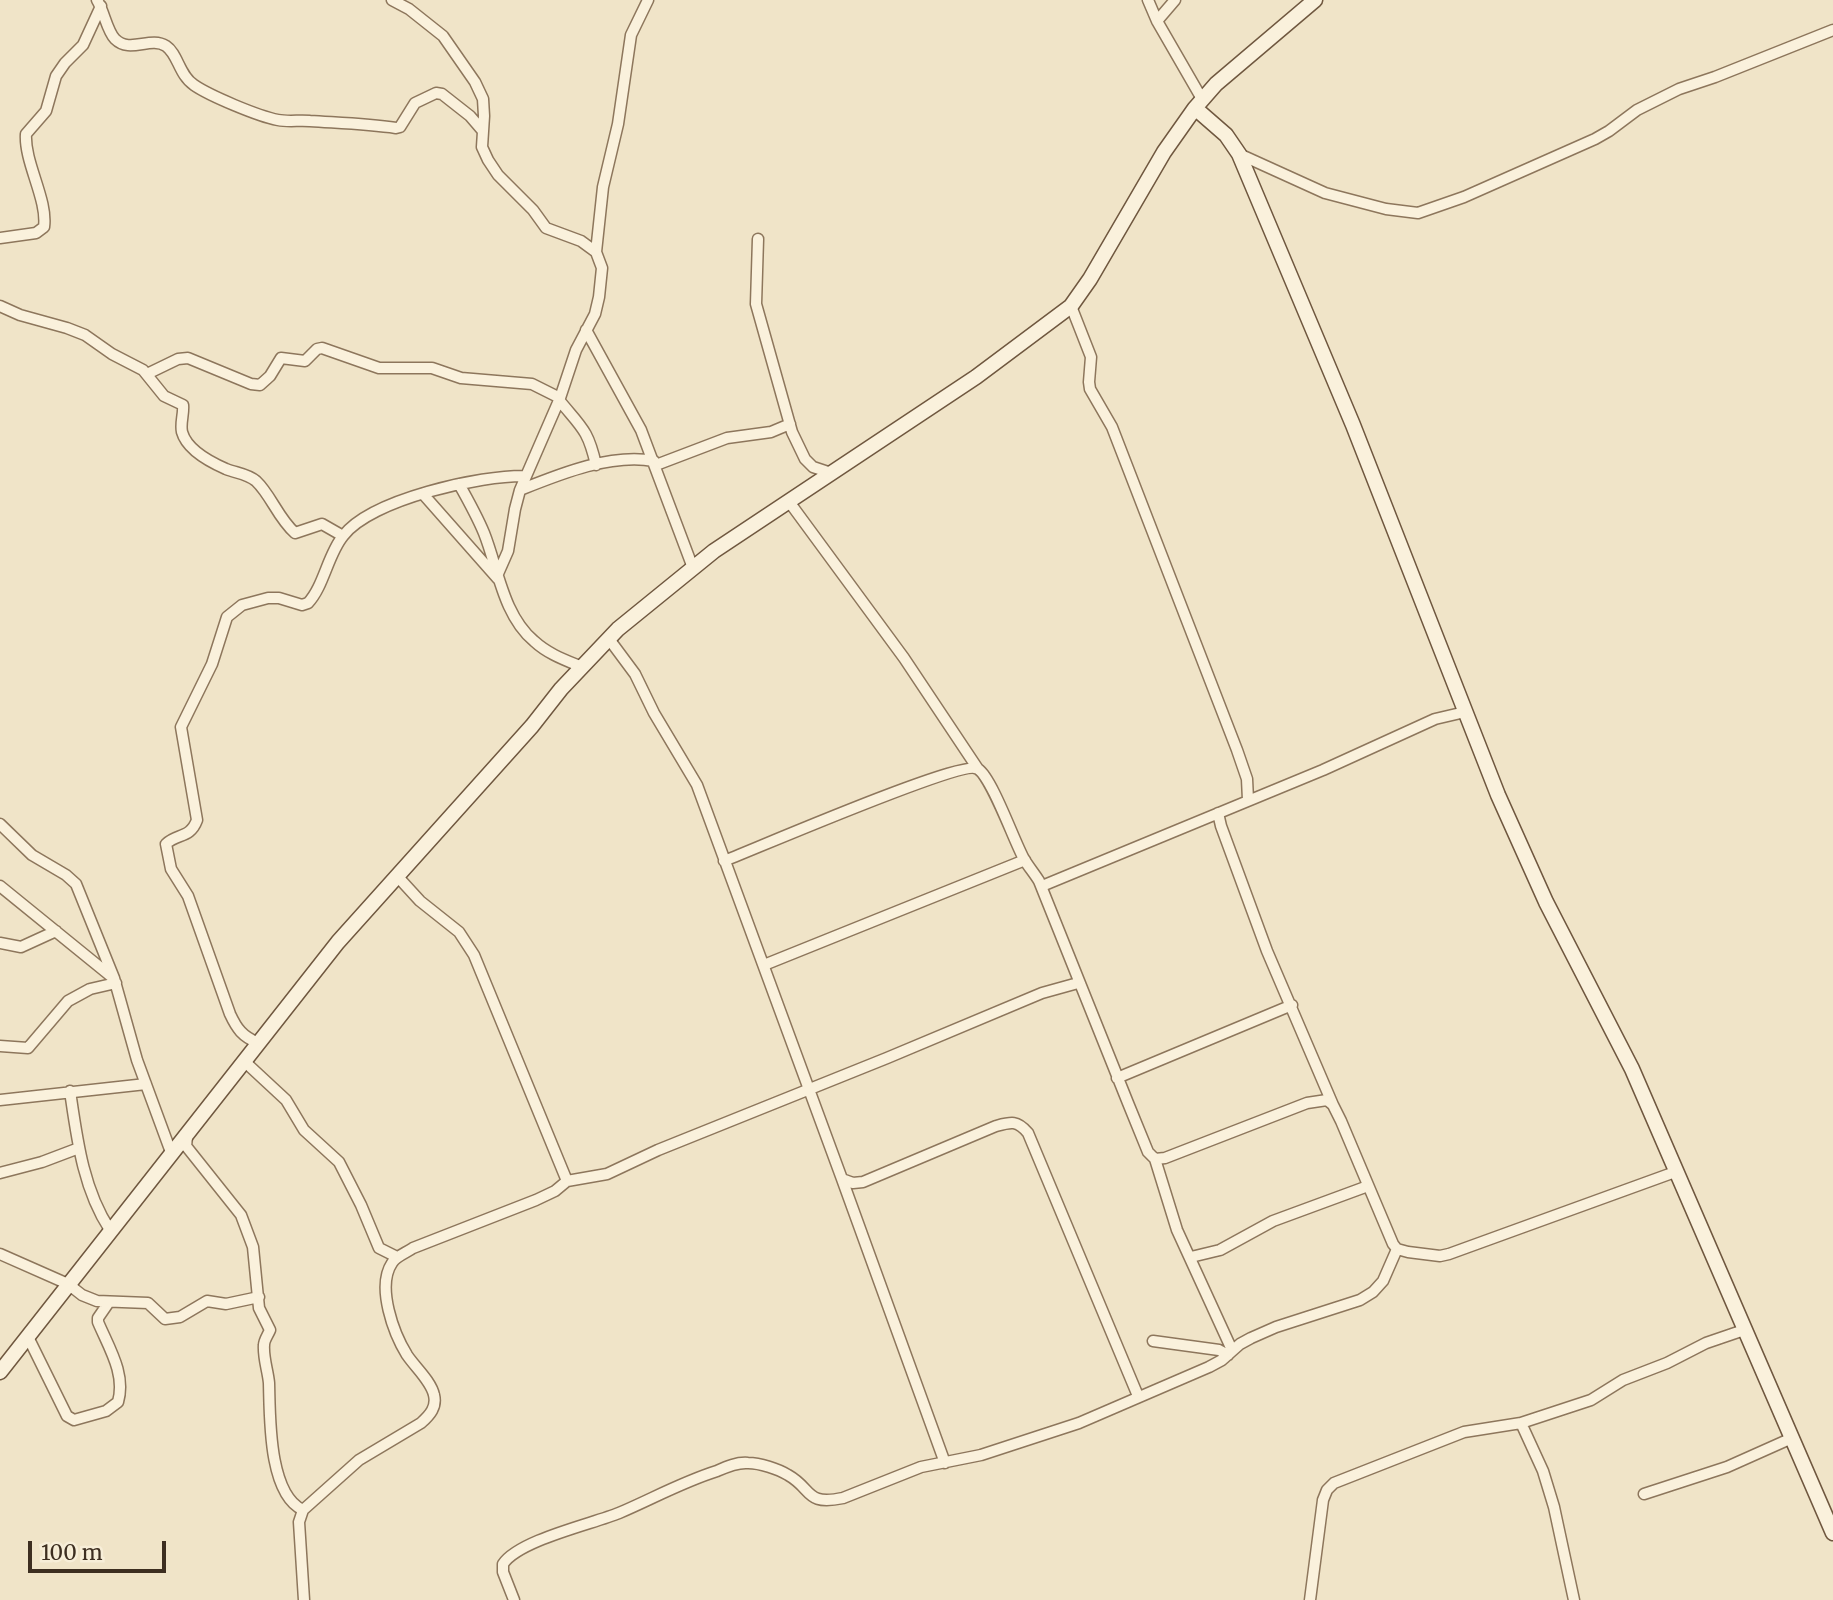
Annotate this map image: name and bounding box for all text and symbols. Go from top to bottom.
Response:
scale bar [32,1526,170,1570]
text: 100 m [41,1539,103,1566]

